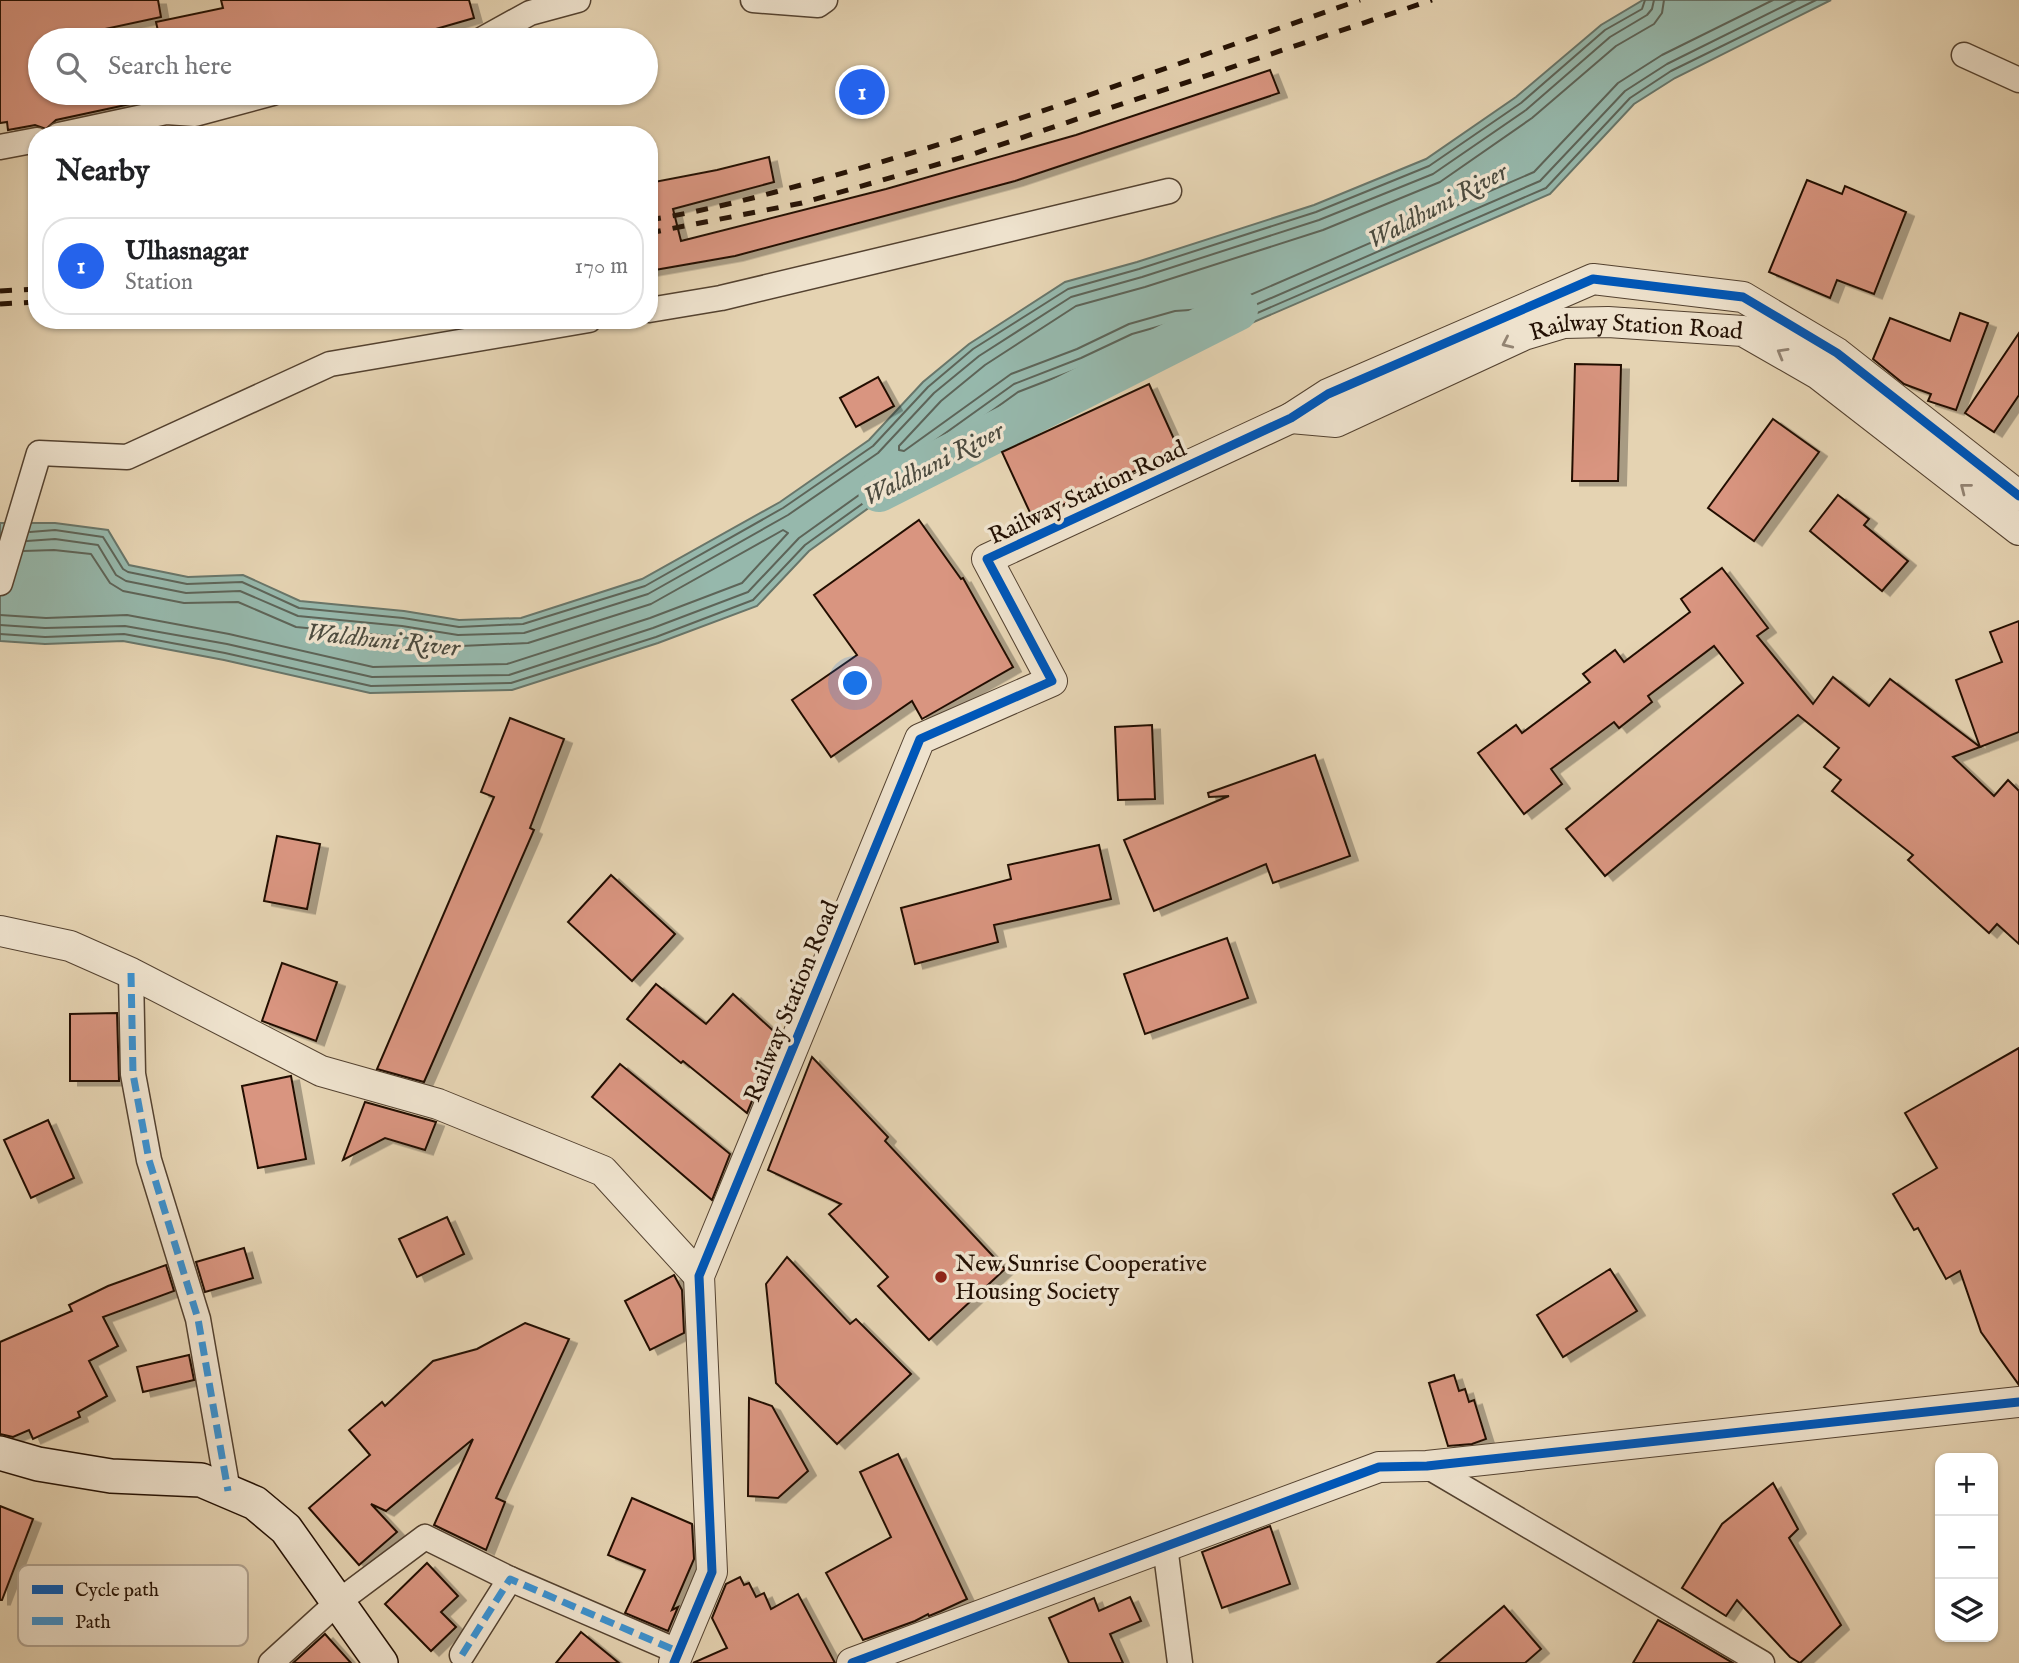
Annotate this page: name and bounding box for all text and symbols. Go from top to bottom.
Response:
search box [28,28,658,105]
icon: search [52,48,90,86]
text: Search here [108,50,232,83]
pin: 1 [839,66,885,118]
text: Nearby [56,153,149,191]
water label: Waldhuni River [1362,155,1514,257]
text: Ulhasnagar [125,235,249,268]
text: 1 [77,252,85,281]
text: 170 m [575,252,628,281]
text: Station [125,268,193,297]
street label: Railway Station Road [1526,308,1744,349]
one-way arrow [1502,335,1514,349]
one-way arrow [1777,348,1790,361]
water label: Waldhuni River [858,414,1011,514]
street label: Railway Station Road [984,434,1192,553]
one-way arrow [1960,483,1973,496]
water label: Waldhuni River [305,616,462,665]
your location [838,666,872,700]
street label: Railway Station Road [738,896,847,1107]
place label: New Sunrise Cooperative Housing Society [955,1249,1207,1308]
marker: New Sunrise Cooperative Housing Society [933,1269,949,1285]
map controls [1935,1453,1998,1642]
button: + [1935,1453,1998,1516]
button: − [1935,1516,1998,1579]
legend [18,1565,248,1646]
text: Cycle path [75,1579,159,1603]
button: layers [1935,1579,1998,1642]
text: Path [75,1611,111,1635]

